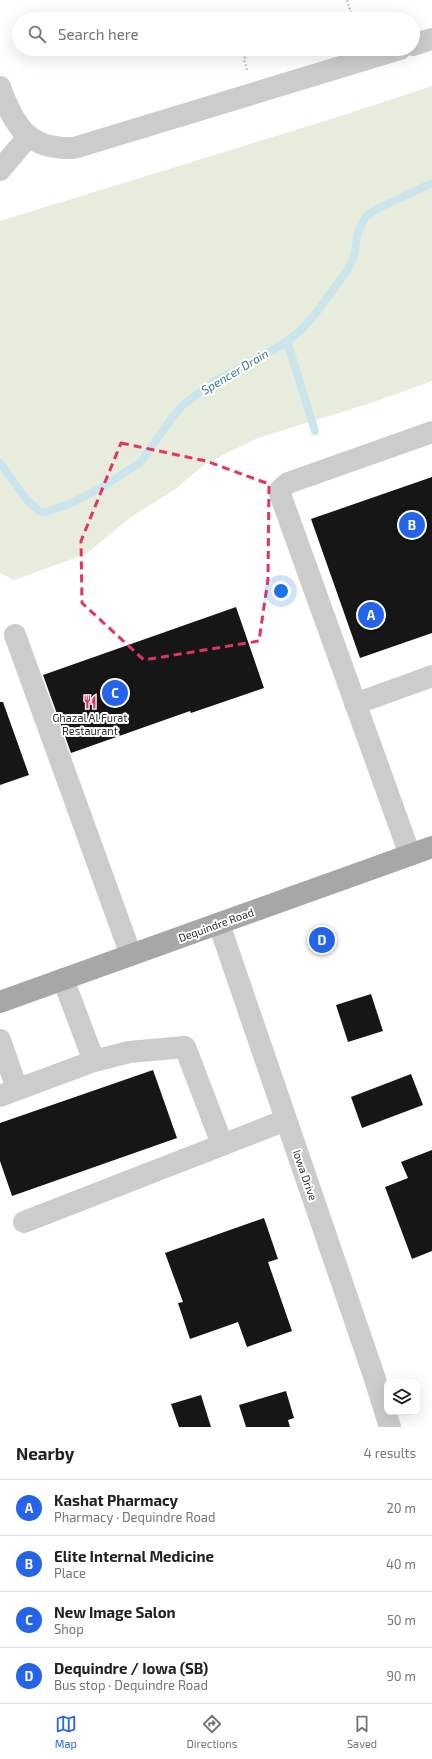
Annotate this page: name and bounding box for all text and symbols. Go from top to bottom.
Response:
search box [12,12,420,56]
icon: search [26,23,48,45]
text: Search here [58,25,139,43]
water label: Spencer Drain [198,346,271,397]
pin: B [399,510,425,540]
your location [271,581,291,601]
pin: A [358,600,384,630]
pin: C [102,678,128,708]
restaurant icon: Ghazal Al Furat Restaurant [82,694,98,710]
place label: Ghazal Al Furat Restaurant [52,711,128,737]
street label: Dequindre Road [176,905,255,944]
pin: D [309,925,335,955]
street label: Iowa Drive [291,1148,320,1202]
map controls [384,1379,420,1415]
button: layers [384,1379,420,1415]
text: Nearby [16,1443,74,1463]
text: 4 results [364,1445,416,1461]
text: Kashat Pharmacy [54,1491,178,1509]
text: A [25,1500,33,1516]
text: 20 m [387,1500,416,1516]
text: Pharmacy · Dequindre Road [54,1509,215,1525]
text: Elite Internal Medicine [54,1547,214,1565]
text: B [25,1556,33,1572]
text: 40 m [386,1556,416,1572]
text: Place [54,1565,86,1581]
text: New Image Salon [54,1603,176,1621]
text: C [25,1612,33,1628]
text: 50 m [387,1612,416,1628]
text: Shop [54,1621,84,1637]
text: Dequindre / Iowa (SB) [54,1659,208,1677]
text: D [25,1668,33,1684]
text: 90 m [386,1668,416,1684]
text: Bus stop · Dequindre Road [54,1677,208,1693]
tab: Map [55,1713,77,1750]
tab: Directions [187,1713,237,1750]
tab: Saved [347,1713,377,1750]

